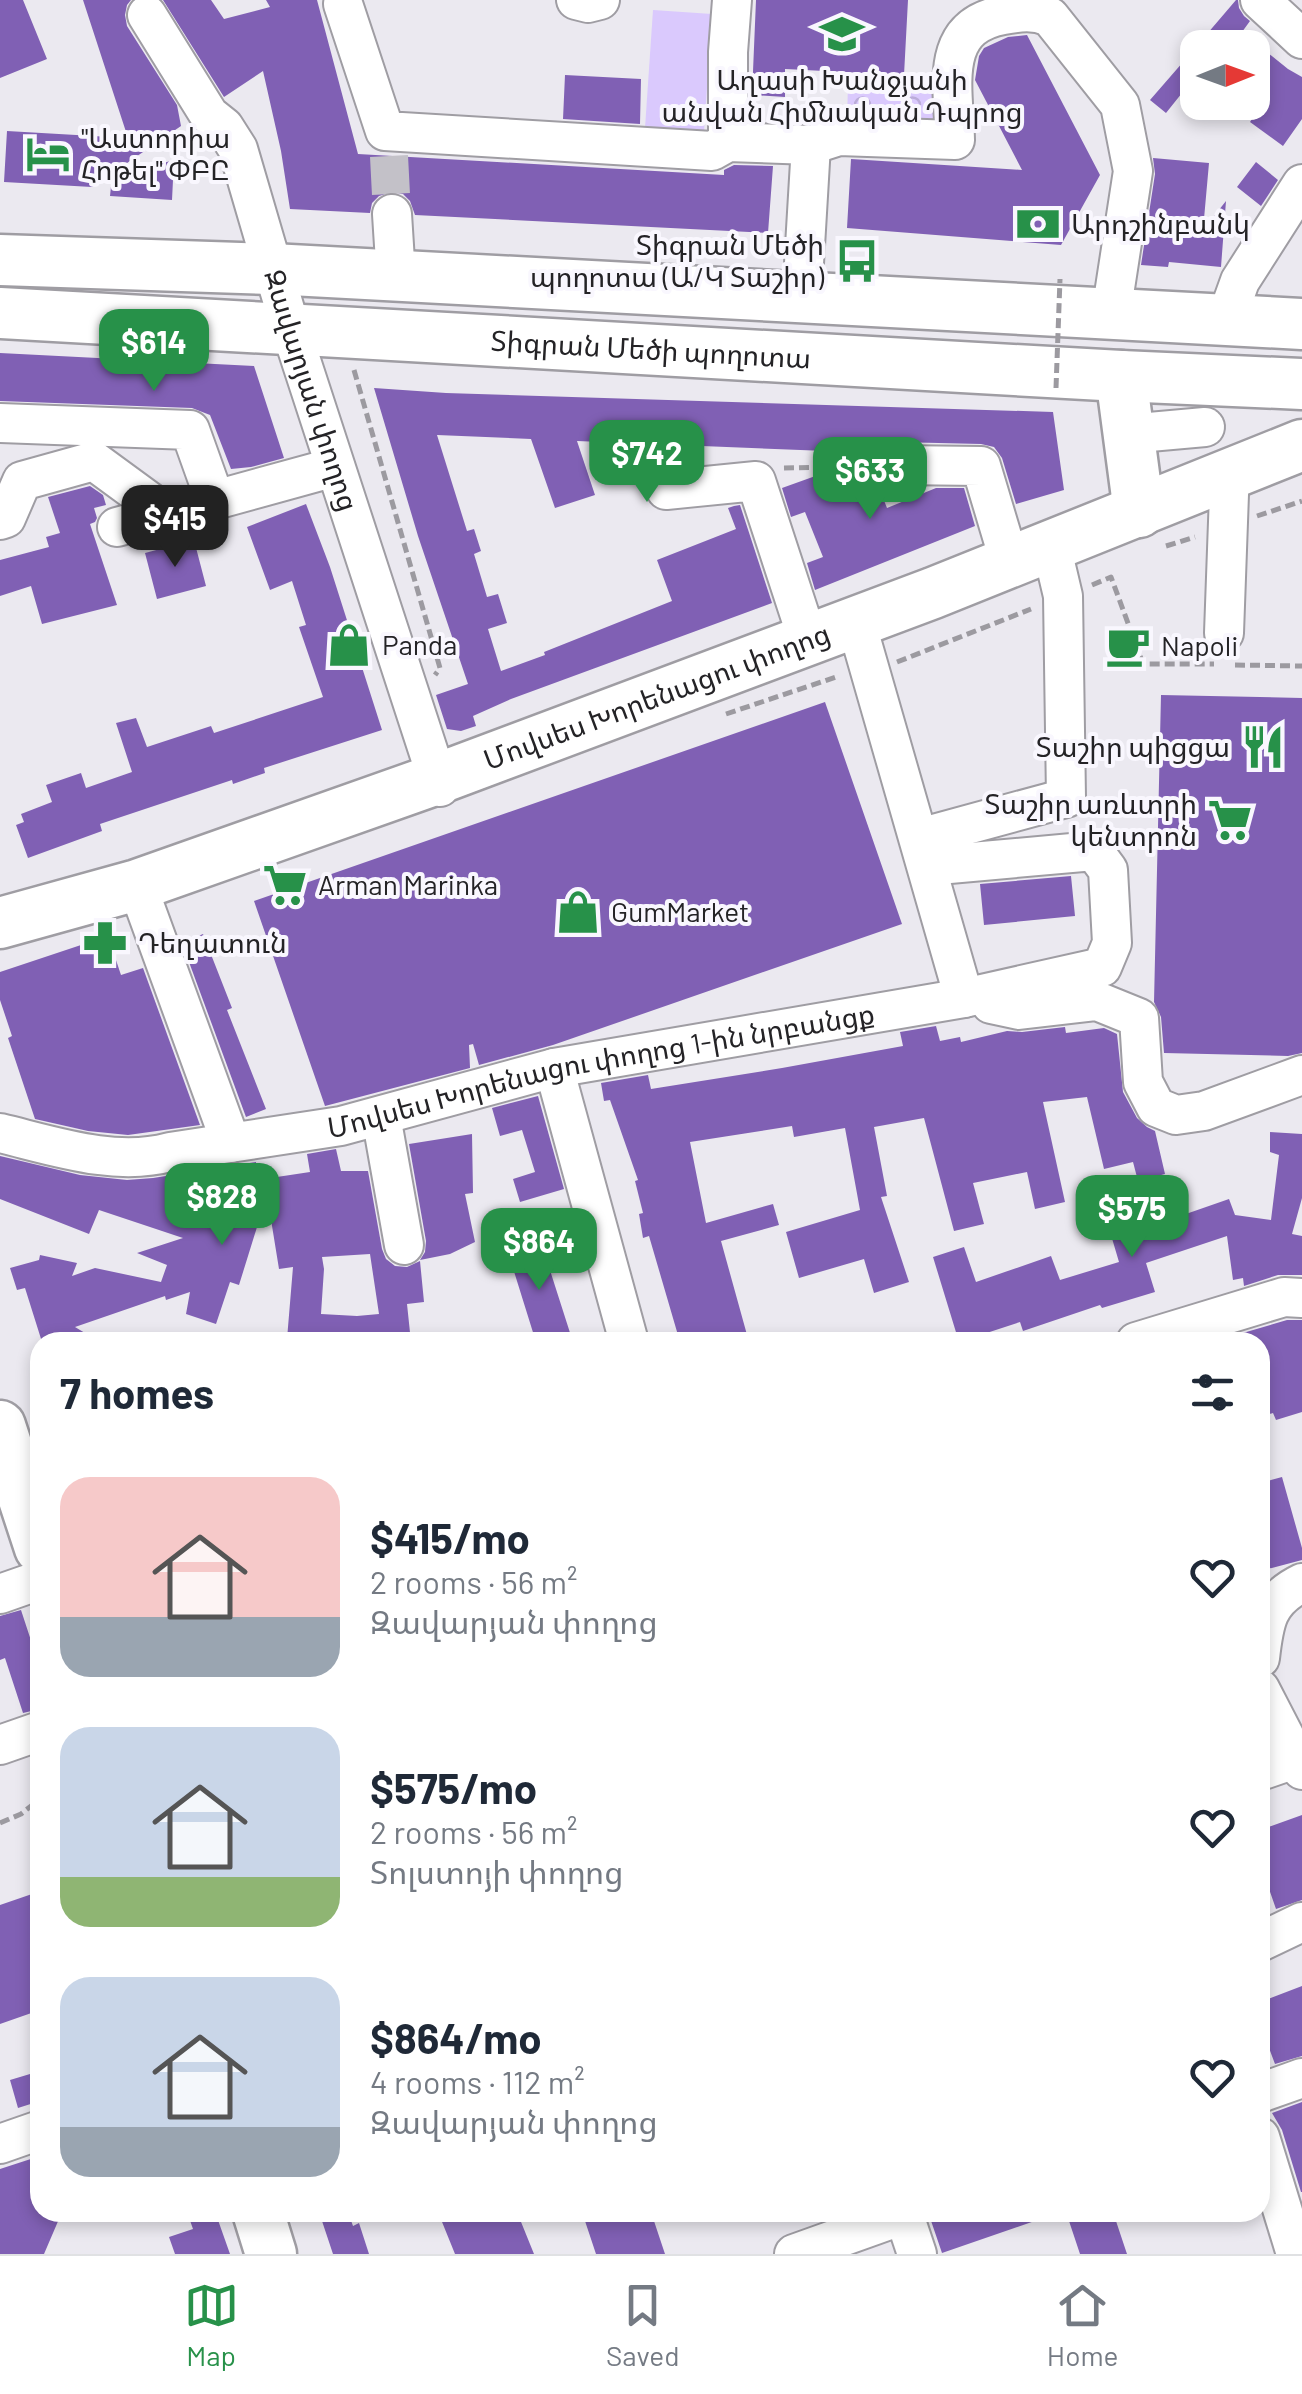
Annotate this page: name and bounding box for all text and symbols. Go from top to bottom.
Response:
school or university icon: Աղասի Խանջյանի անվան Հիմնական Դպրոց [818,10,866,58]
north arrow [1180,30,1270,120]
map controls [1180,30,1270,120]
place label: Աղասի Խանջյանի անվան Հիմնական Դպրոց [662,62,1022,129]
place label: "Աստորիա Հոթել" ՓԲԸ [81,120,230,187]
hotel icon: "Աստորիա Հոթել" ՓԲԸ [24,130,72,178]
bank icon: Արդշինբանկ [1014,200,1062,248]
place label: Արդշինբանկ [1071,206,1250,241]
place label: Տիգրան Մեծի պողոտա (Ա/Կ Տաշիր) [530,227,825,294]
bus stop icon: Տիգրան Մեծի պողոտա (Ա/Կ Տաշիր) [833,237,881,285]
street label: Զավարյան փողոց [258,265,367,515]
pin: $614 [95,309,213,394]
text: $614 [121,322,187,360]
street label: Տիգրան Մեծի պողոտա [490,323,812,375]
pin: $742 [588,420,706,505]
text: $742 [611,433,683,471]
pin: $633 [811,437,929,522]
text: $633 [835,450,905,488]
pin: $415 [116,485,234,570]
text: $415 [143,498,207,536]
street label: Մովսես Խորենացու փողոց [478,615,835,776]
shop icon: Panda [325,621,373,669]
cafe icon: Napoli [1104,622,1152,670]
place label: Panda [382,627,457,661]
place label: Napoli [1161,628,1238,662]
restaurant icon: Տաշիր պիցցա [1239,723,1287,771]
place label: Տաշիր պիցցա [1036,729,1230,764]
place label: Տաշիր առևտրի կենտրոն [984,786,1197,853]
supermarket icon: Տաշիր առևտրի կենտրոն [1206,796,1254,844]
supermarket icon: Arman Marinka [261,861,309,909]
place label: Arman Marinka [318,867,498,901]
shop icon: GumMarket [554,888,602,936]
place label: GumMarket [611,894,749,928]
pharmacy icon: Դեղատուն [81,919,129,967]
place label: Դեղատուն [138,925,287,960]
street label: Մովսես Խորենացու փողոց 1-ին նրբանցք [325,996,877,1144]
pin: $828 [163,1163,281,1248]
pin: $575 [1073,1175,1191,1260]
text: $828 [187,1176,257,1214]
text: $575 [1098,1188,1166,1226]
pin: $864 [480,1208,598,1293]
text: $864 [503,1221,575,1259]
icon: filters [1185,1365,1240,1420]
text: 7 homes [60,1367,214,1417]
text: $415/mo [370,1512,530,1562]
icon: home [140,1517,260,1637]
icon: heart [1185,1550,1240,1605]
text: 2 rooms · 56 m² [370,1562,578,1600]
text: Զավարյան փողոց [370,1602,658,1640]
text: $575/mo [370,1762,537,1812]
icon: home [140,1767,260,1887]
icon: heart [1185,1800,1240,1855]
text: 2 rooms · 56 m² [370,1812,578,1850]
text: Տոլստոյի փողոց [370,1852,623,1890]
text: $864/mo [370,2012,542,2062]
icon: home [140,2017,260,2137]
icon: heart [1185,2050,1240,2105]
text: 4 rooms · 112 m² [370,2062,585,2100]
text: Զավարյան փողոց [370,2102,658,2140]
tab: Map [184,2278,239,2372]
tab: Saved [606,2278,680,2372]
tab: Home [1047,2278,1118,2372]

